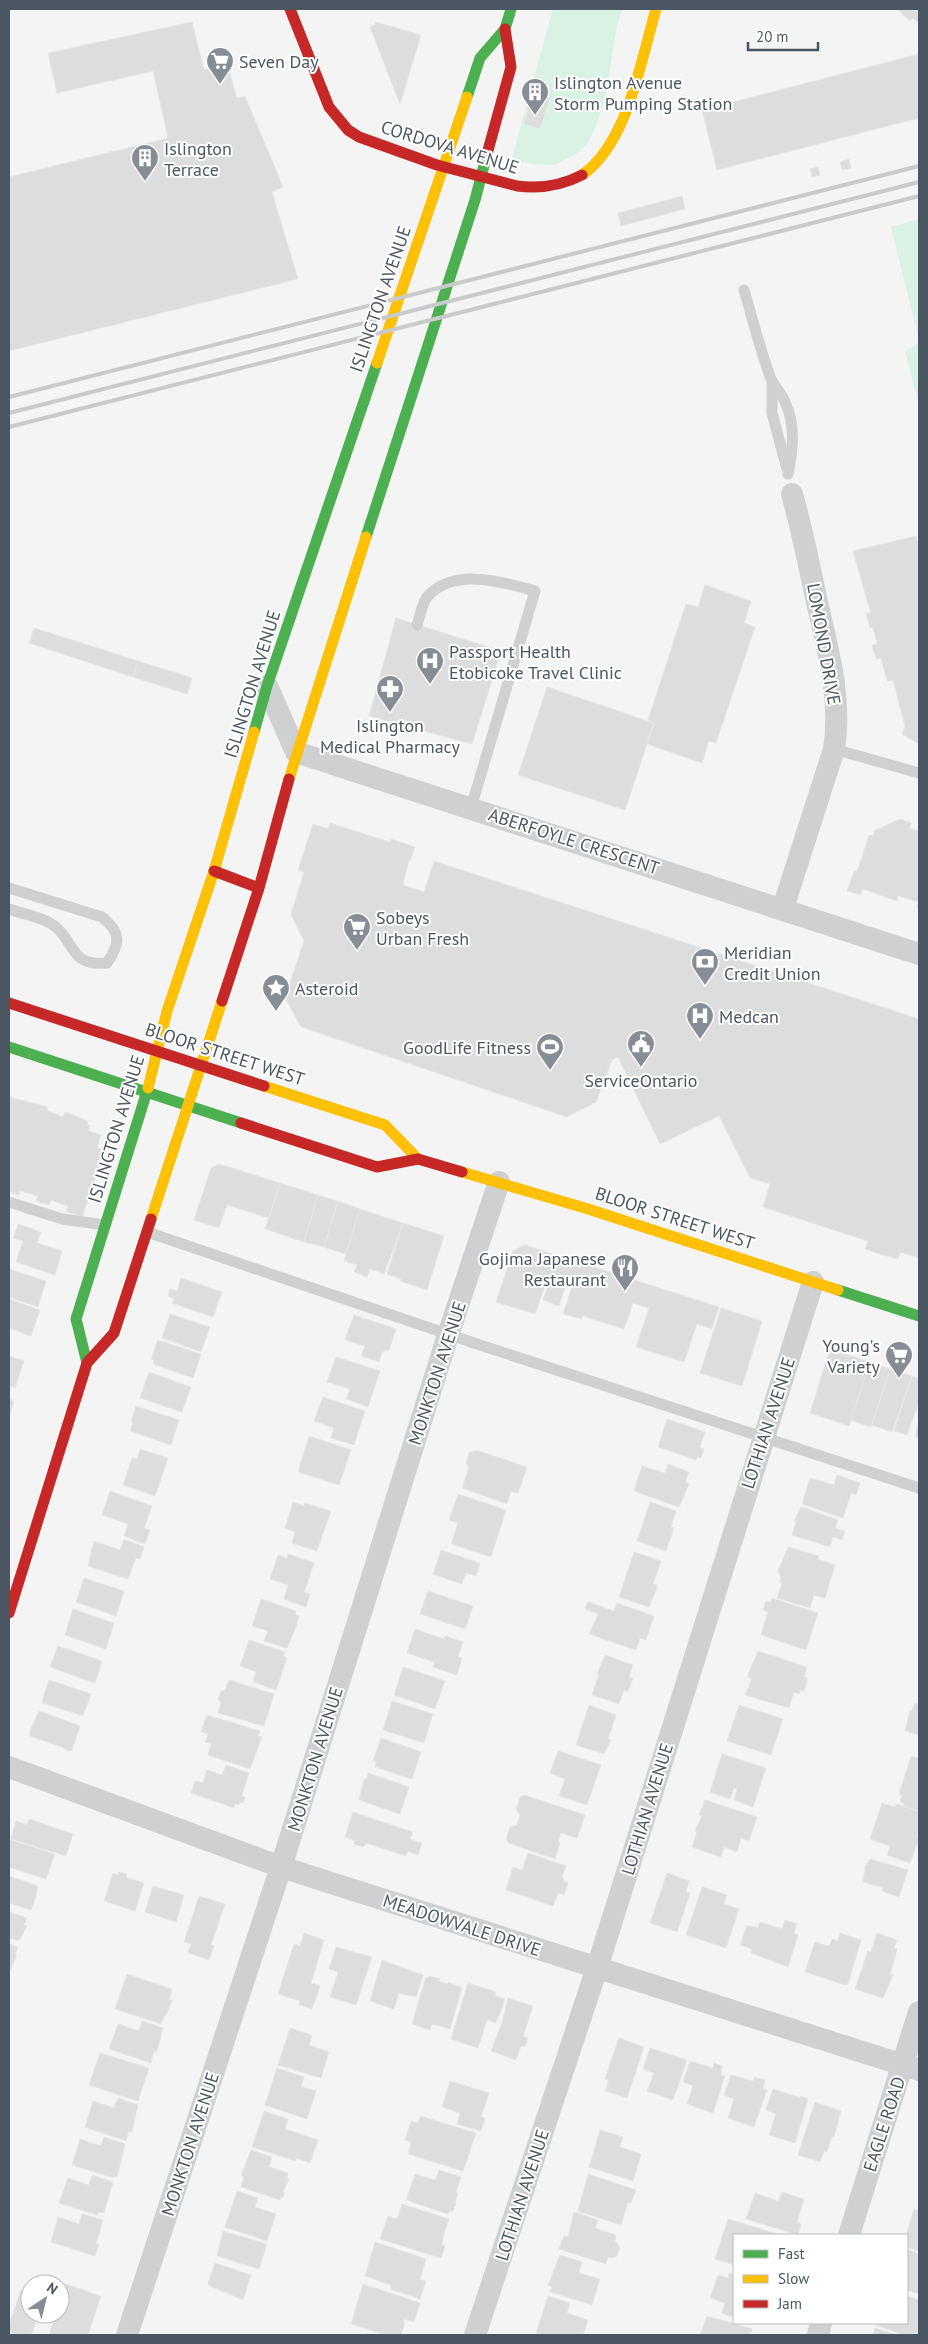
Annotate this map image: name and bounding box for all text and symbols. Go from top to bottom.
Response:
scale bar [748,20,818,52]
text: 20 m [756,27,789,46]
supermarket icon: Seven Day [205,46,235,85]
place label: Seven Day [239,50,319,73]
place label: Islington Avenue Storm Pumping Station [554,71,732,115]
building icon: Islington Avenue Storm Pumping Station [520,77,550,116]
street label: CORDOVA AVENUE [378,115,522,179]
place label: Islington Terrace [164,137,232,181]
building icon: Islington Terrace [130,143,160,182]
street label: ISLINGTON AVENUE [344,223,416,375]
street label: LOMOND DRIVE [802,581,846,707]
street label: ISLINGTON AVENUE [219,607,285,761]
place label: Passport Health Etobicoke Travel Clinic [449,640,622,684]
hospital icon: Passport Health Etobicoke Travel Clinic [415,646,445,685]
pharmacy icon: Islington Medical Pharmacy [375,674,405,713]
place label: Islington Medical Pharmacy [320,714,461,758]
street label: ABERFOYLE CRESCENT [486,803,662,879]
place label: Sobeys Urban Fresh [376,906,469,950]
supermarket icon: Sobeys Urban Fresh [342,912,372,951]
place label: Meridian Credit Union [724,941,821,985]
bank icon: Meridian Credit Union [690,947,720,986]
place icon: Asteroid [261,973,291,1012]
place label: Asteroid [295,977,358,1000]
hospital icon: Medcan [685,1001,715,1040]
place label: Medcan [719,1005,779,1028]
street label: BLOOR STREET WEST [142,1017,308,1091]
public building icon: ServiceOntario [626,1029,656,1068]
sports icon: GoodLife Fitness [535,1032,565,1071]
place label: GoodLife Fitness [403,1036,531,1059]
street label: ISLINGTON AVENUE [83,1052,149,1206]
place label: ServiceOntario [585,1069,697,1092]
street label: BLOOR STREET WEST [592,1181,758,1255]
place label: Gojima Japanese Restaurant [479,1247,606,1291]
restaurant icon: Gojima Japanese Restaurant [610,1253,640,1292]
street label: MONKTON AVENUE [403,1298,471,1448]
place label: Young's Variety [822,1334,881,1378]
supermarket icon: Young's Variety [884,1340,914,1379]
street label: LOTHIAN AVENUE [736,1354,800,1492]
street label: MONKTON AVENUE [282,1684,348,1834]
street label: LOTHIAN AVENUE [616,1740,678,1878]
street label: MEADOWVALE DRIVE [380,1889,544,1961]
street label: MONKTON AVENUE [156,2069,224,2219]
street label: EAGLE ROAD [858,2074,910,2174]
street label: LOTHIAN AVENUE [490,2126,554,2264]
legend [733,2234,908,2324]
text: Fast [778,2244,805,2263]
text: Slow [778,2269,809,2288]
north arrow [20,2274,70,2324]
text: N [44,2278,61,2298]
text: Jam [777,2294,802,2313]

